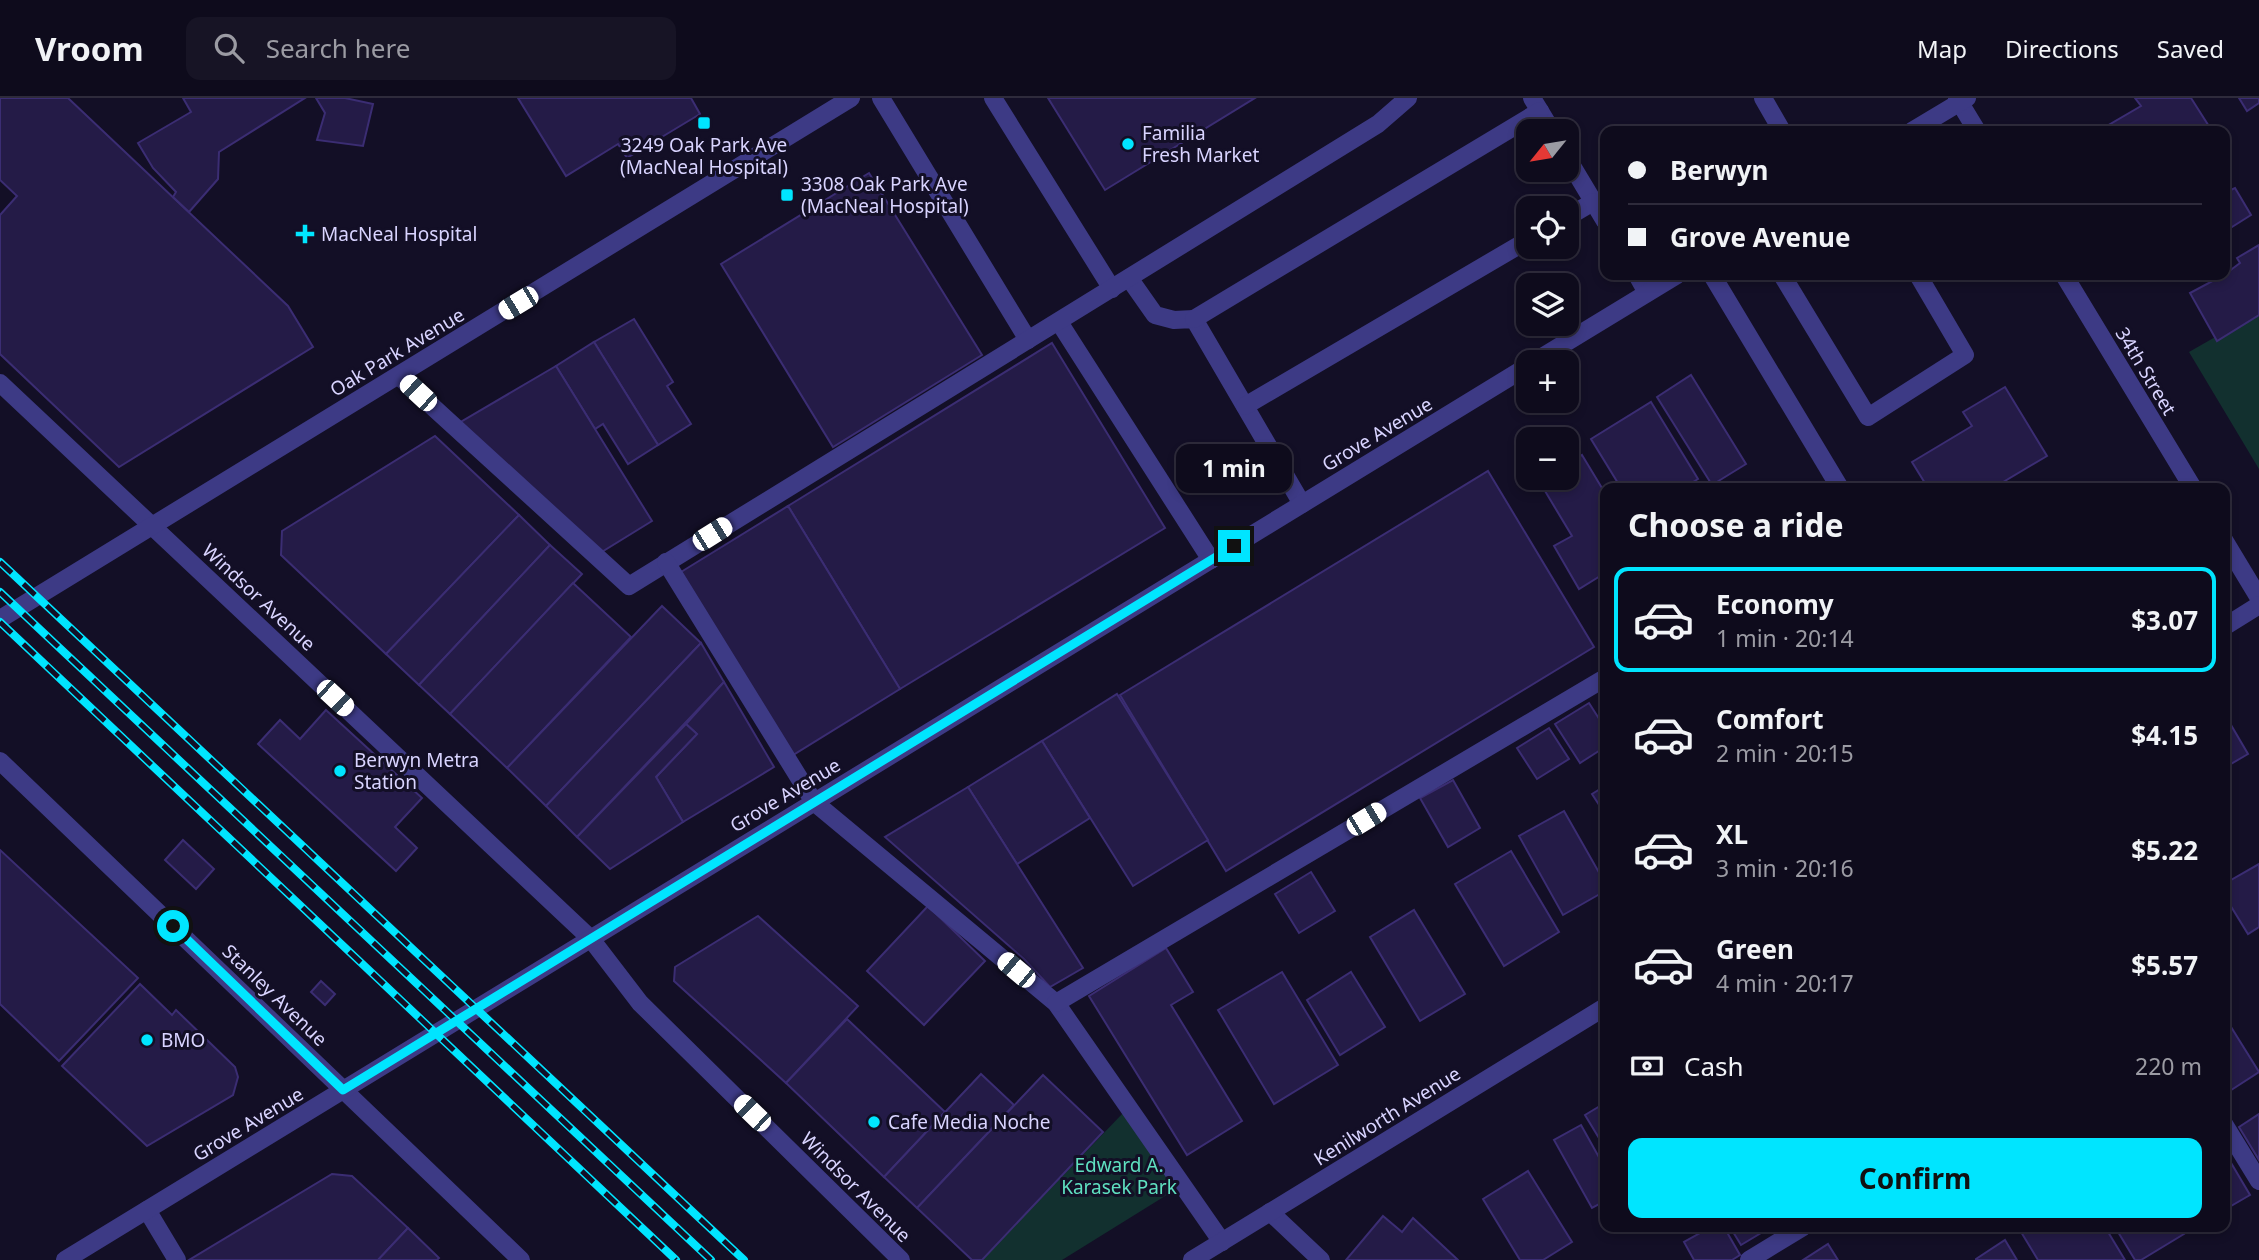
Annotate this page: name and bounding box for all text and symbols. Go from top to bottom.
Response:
search box [186,17,676,80]
text: Vroom [35,26,144,71]
icon: search [210,29,248,67]
text: Search here [266,30,410,66]
text: Map [1917,32,1967,65]
text: Directions [2005,32,2119,65]
text: Saved [2157,32,2224,65]
marker: 3249 Oak Park Ave (MacNeal Hospital) [696,115,712,131]
north arrow [1516,119,1578,182]
map controls [1516,119,1579,490]
place label: Familia Fresh Market [1142,120,1259,168]
place label: 3249 Oak Park Ave (MacNeal Hospital) [620,132,788,180]
marker: Familia Fresh Market [1120,136,1136,152]
text: Berwyn [1670,152,1768,188]
place label: 3308 Oak Park Ave (MacNeal Hospital) [801,171,969,219]
marker: 3308 Oak Park Ave (MacNeal Hospital) [779,187,795,203]
button: locate [1516,196,1579,259]
text: Grove Avenue [1670,219,1850,255]
place label: MacNeal Hospital [321,221,477,247]
marker: MacNeal Hospital [295,224,315,244]
button: layers [1516,273,1579,336]
car [495,283,542,323]
street label: Oak Park Avenue [325,302,469,402]
street label: 34th Street [2110,322,2183,420]
button: + [1516,350,1579,413]
car [396,371,441,415]
street label: Grove Avenue [1317,391,1437,477]
button: − [1516,427,1579,490]
callout: 1 min [1176,444,1292,494]
text: 1 min [1202,452,1266,484]
text: Choose a ride [1628,503,1844,546]
car [689,514,736,554]
route end [1218,530,1250,562]
street label: Windsor Avenue [197,538,321,656]
text: Economy [1716,586,1834,622]
icon: car [1632,588,1695,651]
text: $3.07 [2131,602,2198,638]
text: 1 min · 20:14 [1716,622,1854,654]
car [313,676,358,720]
text: Comfort [1716,701,1824,737]
icon: car [1632,703,1695,766]
text: $4.15 [2131,717,2198,753]
text: 2 min · 20:15 [1716,737,1854,769]
place label: Berwyn Metra Station [354,747,479,795]
street label: Grove Avenue [725,752,845,838]
marker: Berwyn Metra Station [332,763,348,779]
car [1343,799,1390,839]
text: XL [1716,816,1748,852]
icon: car [1632,818,1695,881]
text: $5.22 [2131,832,2198,868]
text: 3 min · 20:16 [1716,852,1854,884]
route start [157,910,189,942]
text: Green [1716,931,1794,967]
icon: car [1632,933,1695,996]
street label: Stanley Avenue [217,938,333,1052]
text: $5.57 [2131,947,2198,983]
car [994,948,1039,992]
text: 4 min · 20:17 [1716,967,1854,999]
place label: BMO [161,1027,205,1053]
marker: BMO [139,1032,155,1048]
icon: cash [1628,1047,1666,1085]
text: Cash [1684,1048,1744,1084]
text: 220 m [2135,1050,2202,1082]
street label: Kenilworth Avenue [1309,1060,1465,1172]
street label: Grove Avenue [188,1081,308,1167]
car [730,1091,775,1135]
place label: Cafe Media Noche [888,1109,1051,1135]
marker: Cafe Media Noche [866,1114,882,1130]
street label: Windsor Avenue [795,1126,917,1248]
button: Confirm [1628,1138,2202,1218]
park label: Edward A. Karasek Park [1061,1152,1177,1200]

